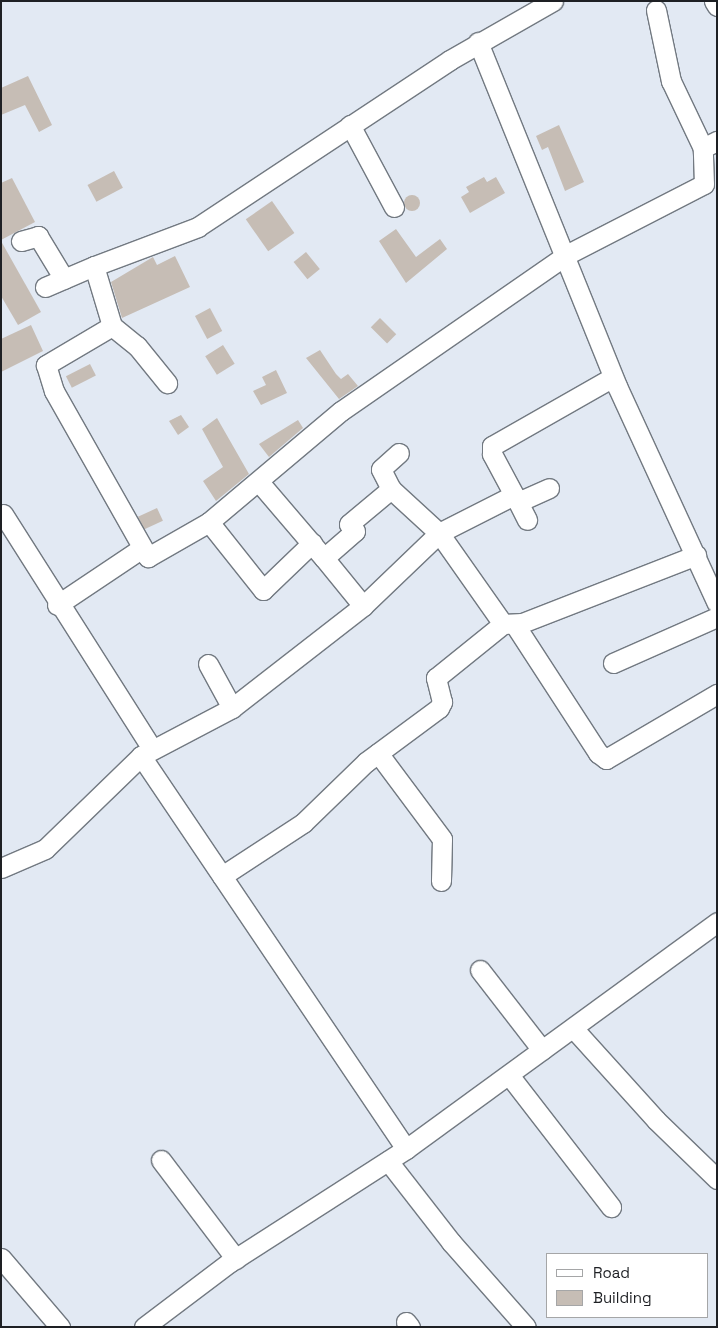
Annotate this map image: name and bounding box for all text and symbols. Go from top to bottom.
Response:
legend [546,1253,708,1318]
text: Road [593,1263,630,1282]
text: Building [593,1288,652,1307]

